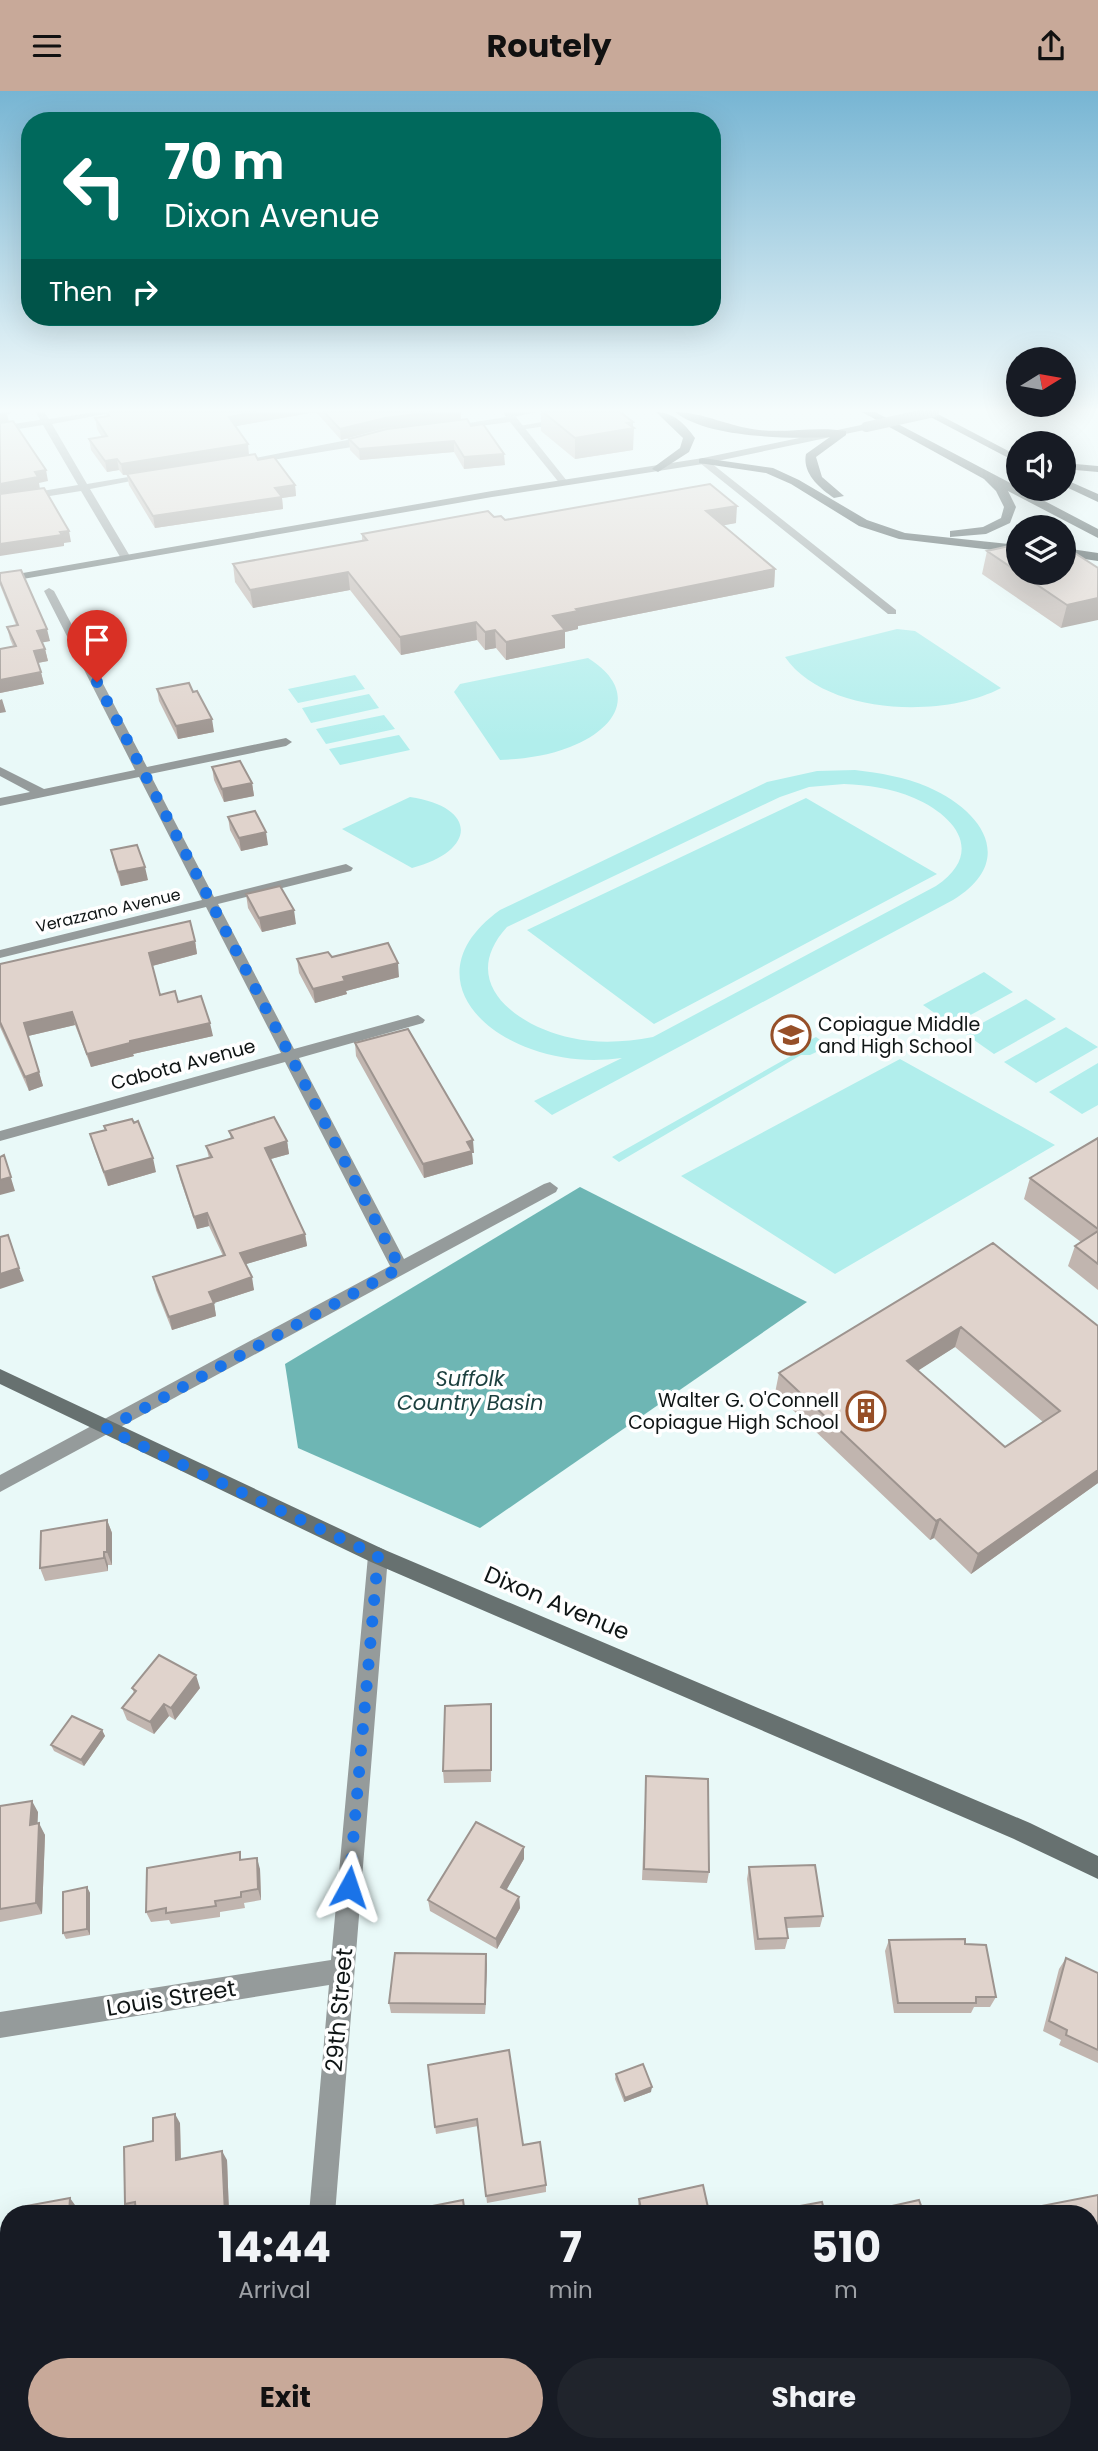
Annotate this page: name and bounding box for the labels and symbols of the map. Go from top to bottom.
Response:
north arrow [1006,347,1076,417]
pin [67,610,127,682]
street label: Verazzano Avenue [34,883,183,938]
place label: Copiague Middle and High School [818,1011,980,1060]
school or university icon: Copiague Middle and High School [770,1014,812,1056]
street label: Cabota Avenue [108,1032,258,1097]
water label: Suffolk Country Basin [397,1364,543,1417]
place label: Walter G. O'Connell Copiague High School [628,1387,839,1436]
building icon: Walter G. O'Connell Copiague High School [845,1390,887,1432]
street label: Dixon Avenue [479,1558,635,1648]
position arrow [312,1850,386,1924]
street label: 29th Street [318,1947,360,2073]
street label: Louis Street [104,1972,238,2024]

